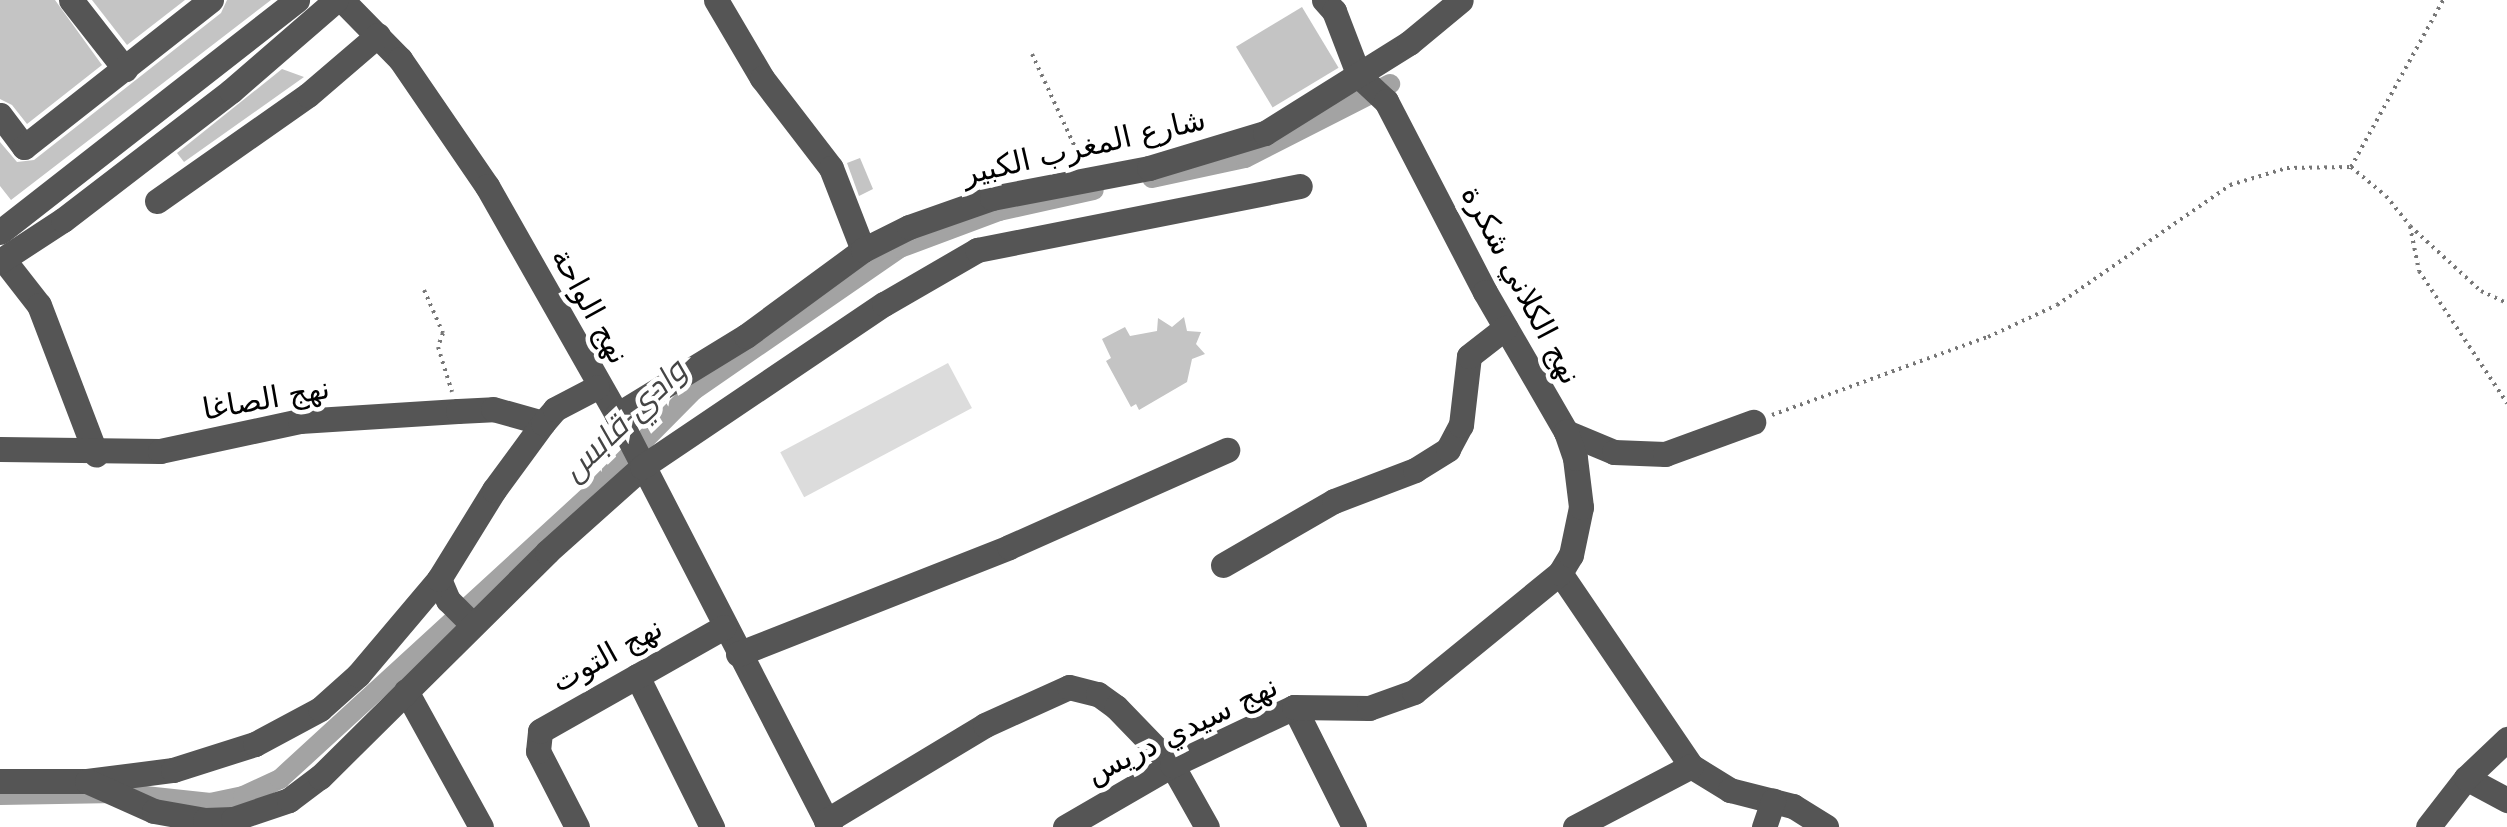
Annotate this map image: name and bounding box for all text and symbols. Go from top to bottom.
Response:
street label: شارع المغرب الكبير [959,102,1209,192]
street label: نهج الكلاني شكرة [1453,179,1589,391]
street label: نهج الواحة [543,242,637,370]
water label: وادي قابس [554,351,694,489]
street label: نهج الصاغا [200,370,332,428]
street label: نهج التوت [545,610,669,700]
street label: نهج سيدي دريس [1080,668,1284,792]

